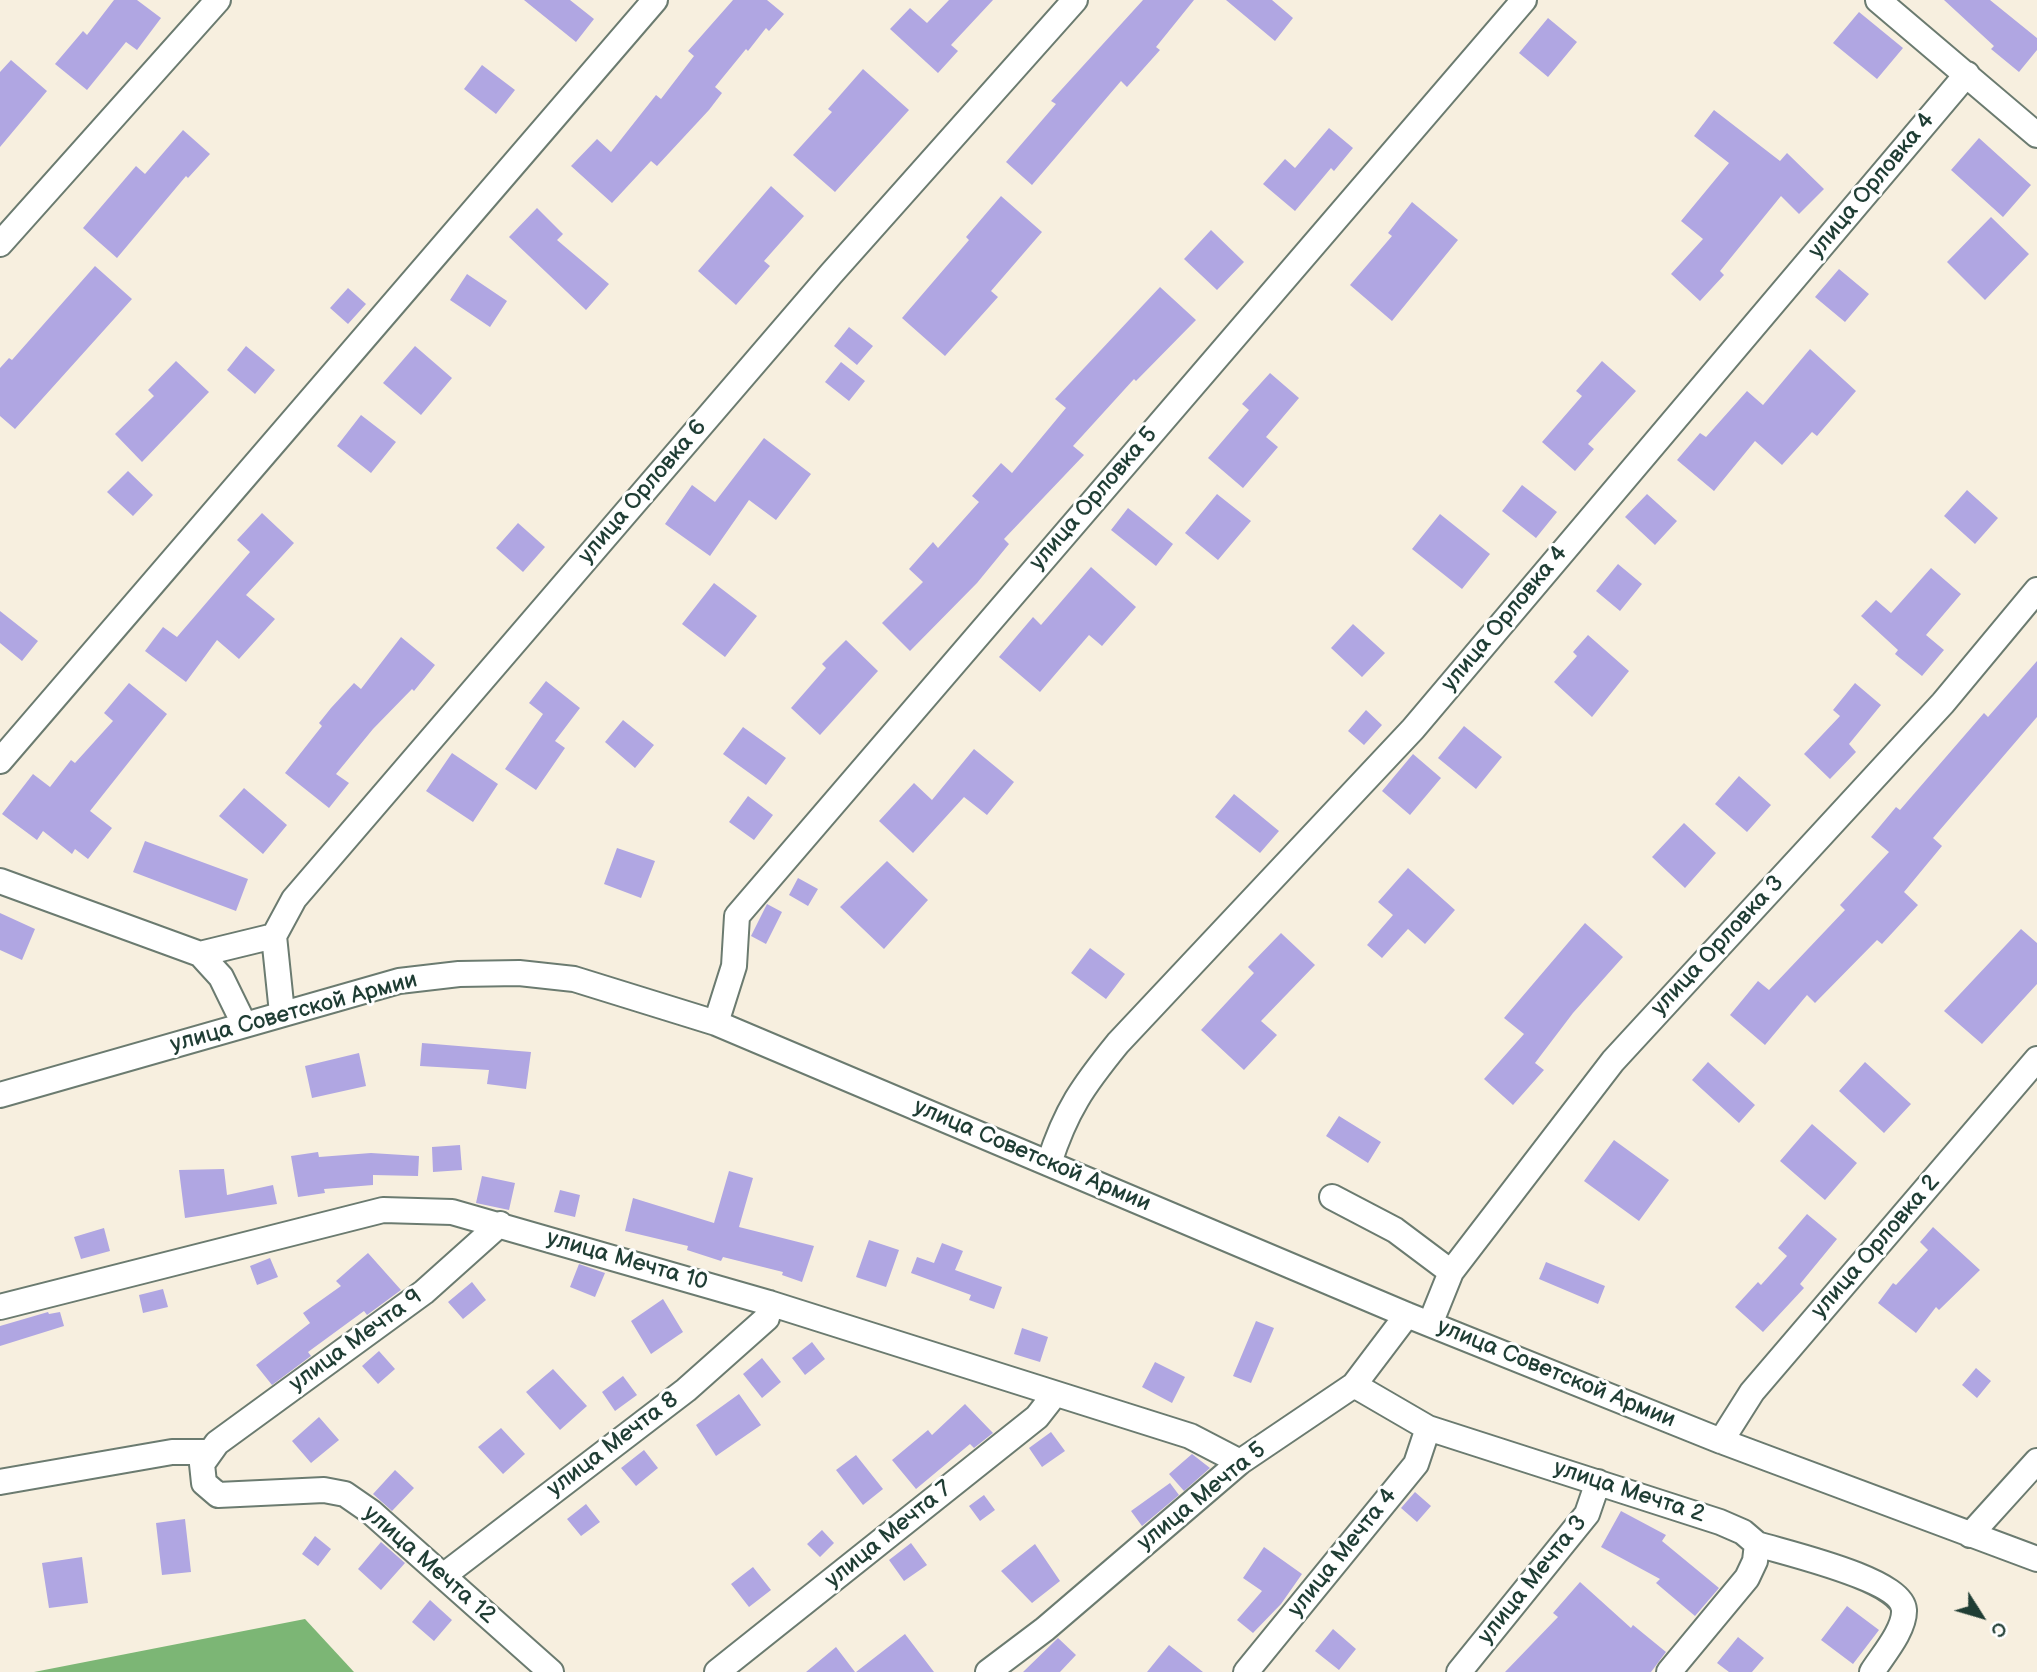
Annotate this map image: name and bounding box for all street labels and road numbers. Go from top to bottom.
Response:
street label: улица Орловка 4 [1803,107,1941,265]
street label: улица Орловка 6 [573,414,713,570]
street label: улица Орловка 5 [1024,422,1164,576]
street label: улица Орловка 4 [1436,540,1574,698]
street label: улица Орловка 3 [1646,870,1790,1022]
street label: улица Советской Армии [167,967,421,1059]
street label: улица Советской Армии [909,1094,1155,1218]
street label: улица Орловка 2 [1806,1169,1946,1325]
street label: улица Мечта 10 [543,1225,711,1297]
street label: улица Мечта 9 [284,1284,428,1398]
street label: улица Советской Армии [1433,1313,1679,1435]
street label: улица Мечта 8 [542,1387,684,1503]
street label: улица Мечта 5 [1132,1437,1272,1557]
street label: улица Мечта 2 [1550,1455,1708,1529]
street label: улица Мечта 7 [820,1475,958,1595]
street label: улица Мечта 4 [1283,1483,1403,1623]
street label: улица Мечта 12 [357,1500,501,1630]
street label: улица Мечта 3 [1473,1510,1593,1650]

